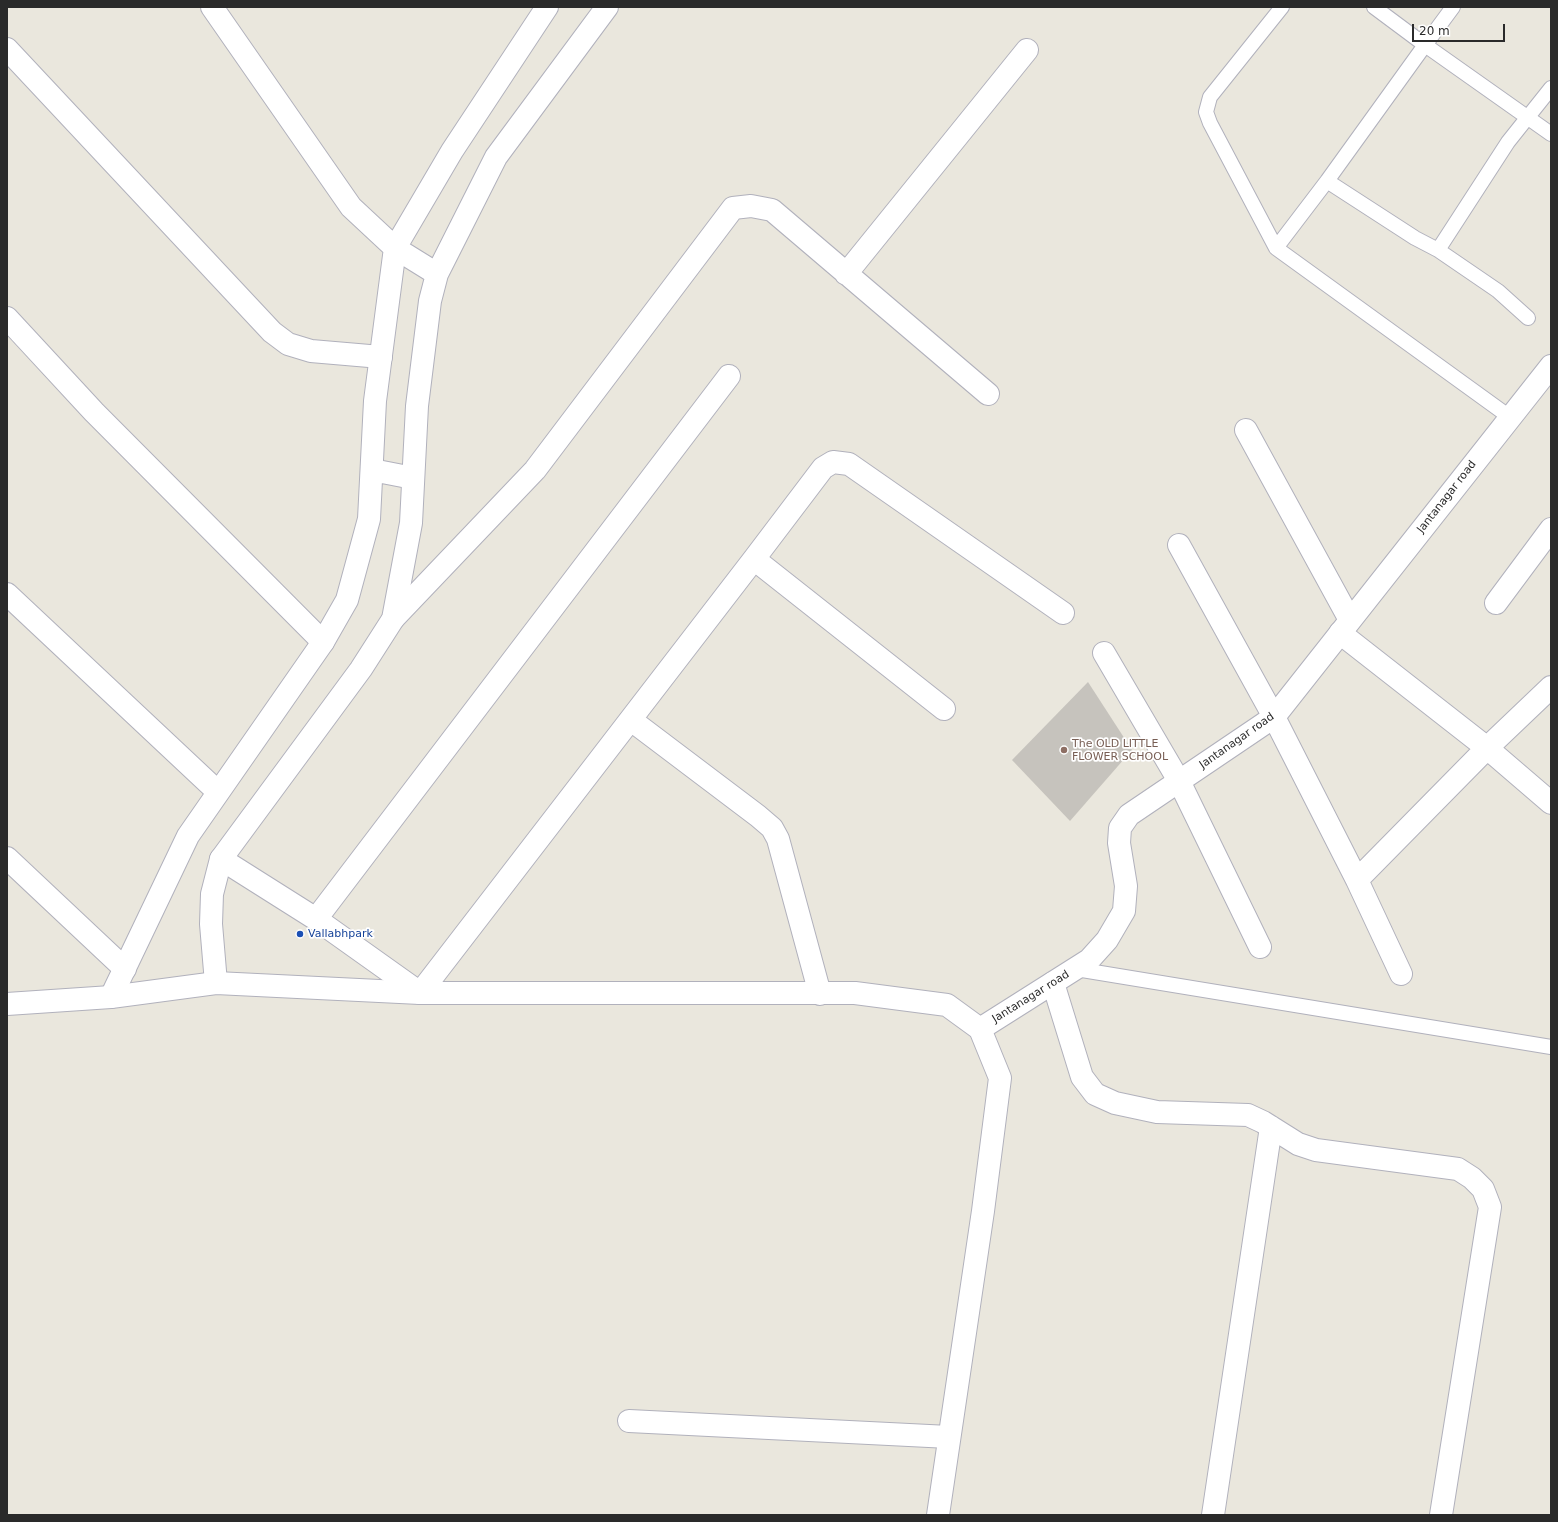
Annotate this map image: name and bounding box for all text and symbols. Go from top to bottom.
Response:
scale bar [1414,16,1507,42]
text: 20 m [1419,24,1450,38]
street label: Jantanagar road [1415,458,1479,536]
street label: Jantanagar road [1197,710,1277,772]
place label: The OLD LITTLE FLOWER SCHOOL [1072,737,1168,763]
marker: The OLD LITTLE FLOWER SCHOOL [1059,745,1069,755]
place label: Vallabhpark [308,927,373,941]
marker: Vallabhpark [295,929,305,939]
street label: Jantanagar road [990,968,1072,1026]

